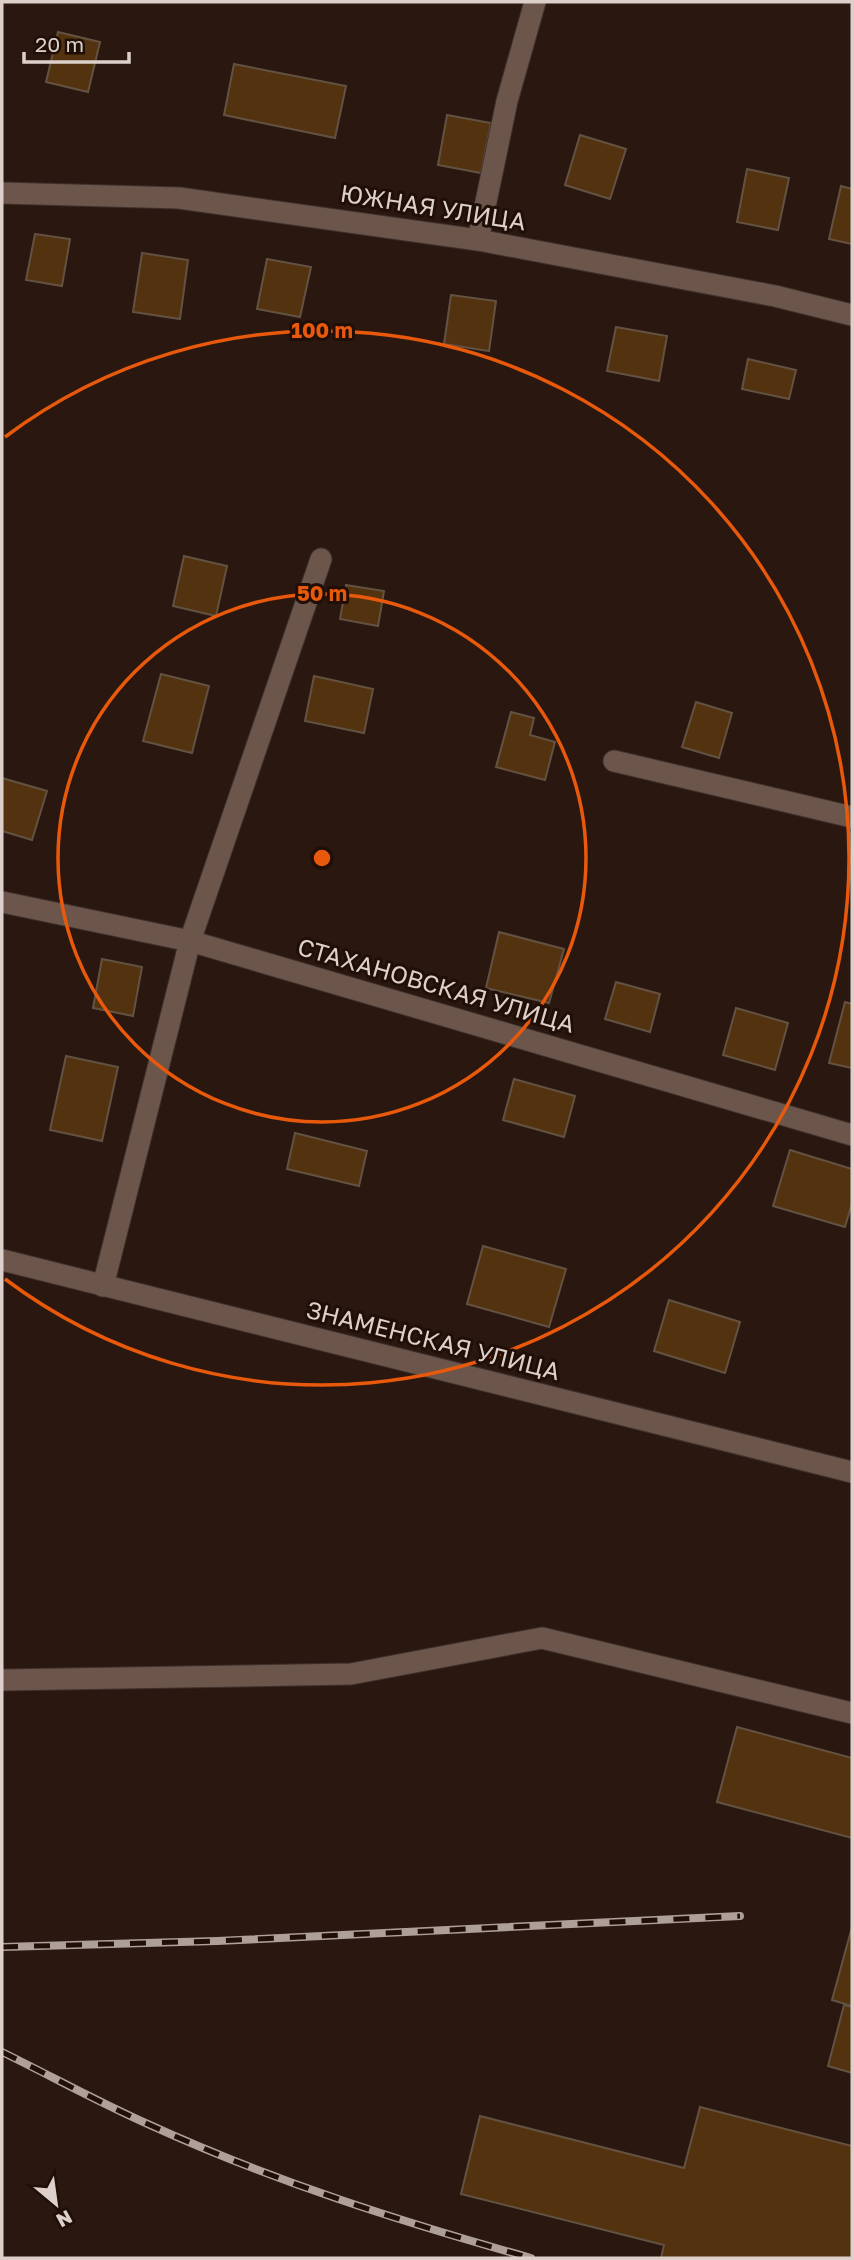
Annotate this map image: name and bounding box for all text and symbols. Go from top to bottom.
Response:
scale bar [24,21,130,65]
text: 20 m [35,31,84,57]
street label: ЮЖНАЯ УЛИЦА [338,178,528,235]
text: 100 m [291,317,353,343]
text: 50 m [297,580,347,606]
centre of rings [310,846,334,870]
street label: СТАХАНОВСКАЯ УЛИЦА [295,931,578,1038]
street label: ЗНАМЕНСКАЯ УЛИЦА [303,1294,563,1385]
north arrow [21,2169,91,2239]
text: N [53,2206,76,2233]

